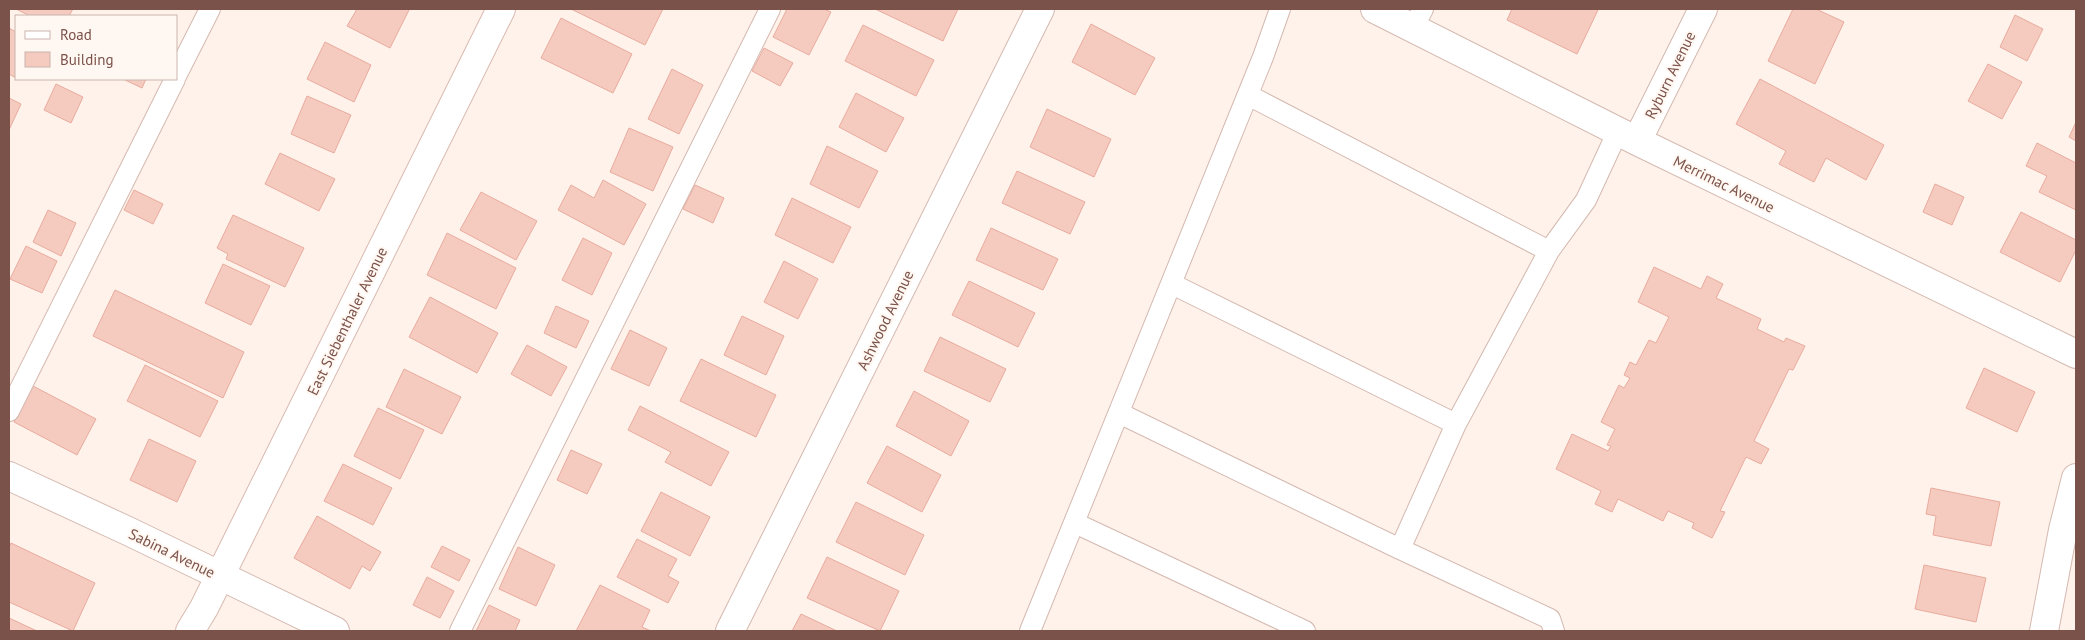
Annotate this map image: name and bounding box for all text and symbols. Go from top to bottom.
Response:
legend [15,15,178,80]
text: Road [60,25,92,44]
street label: Ryburn Avenue [1641,28,1699,122]
text: Building [60,50,114,69]
street label: Merrimac Avenue [1670,151,1778,217]
street label: East Siebenthaler Avenue [303,244,391,398]
street label: Ashwood Avenue [853,267,917,373]
street label: Sabina Avenue [126,524,218,582]

